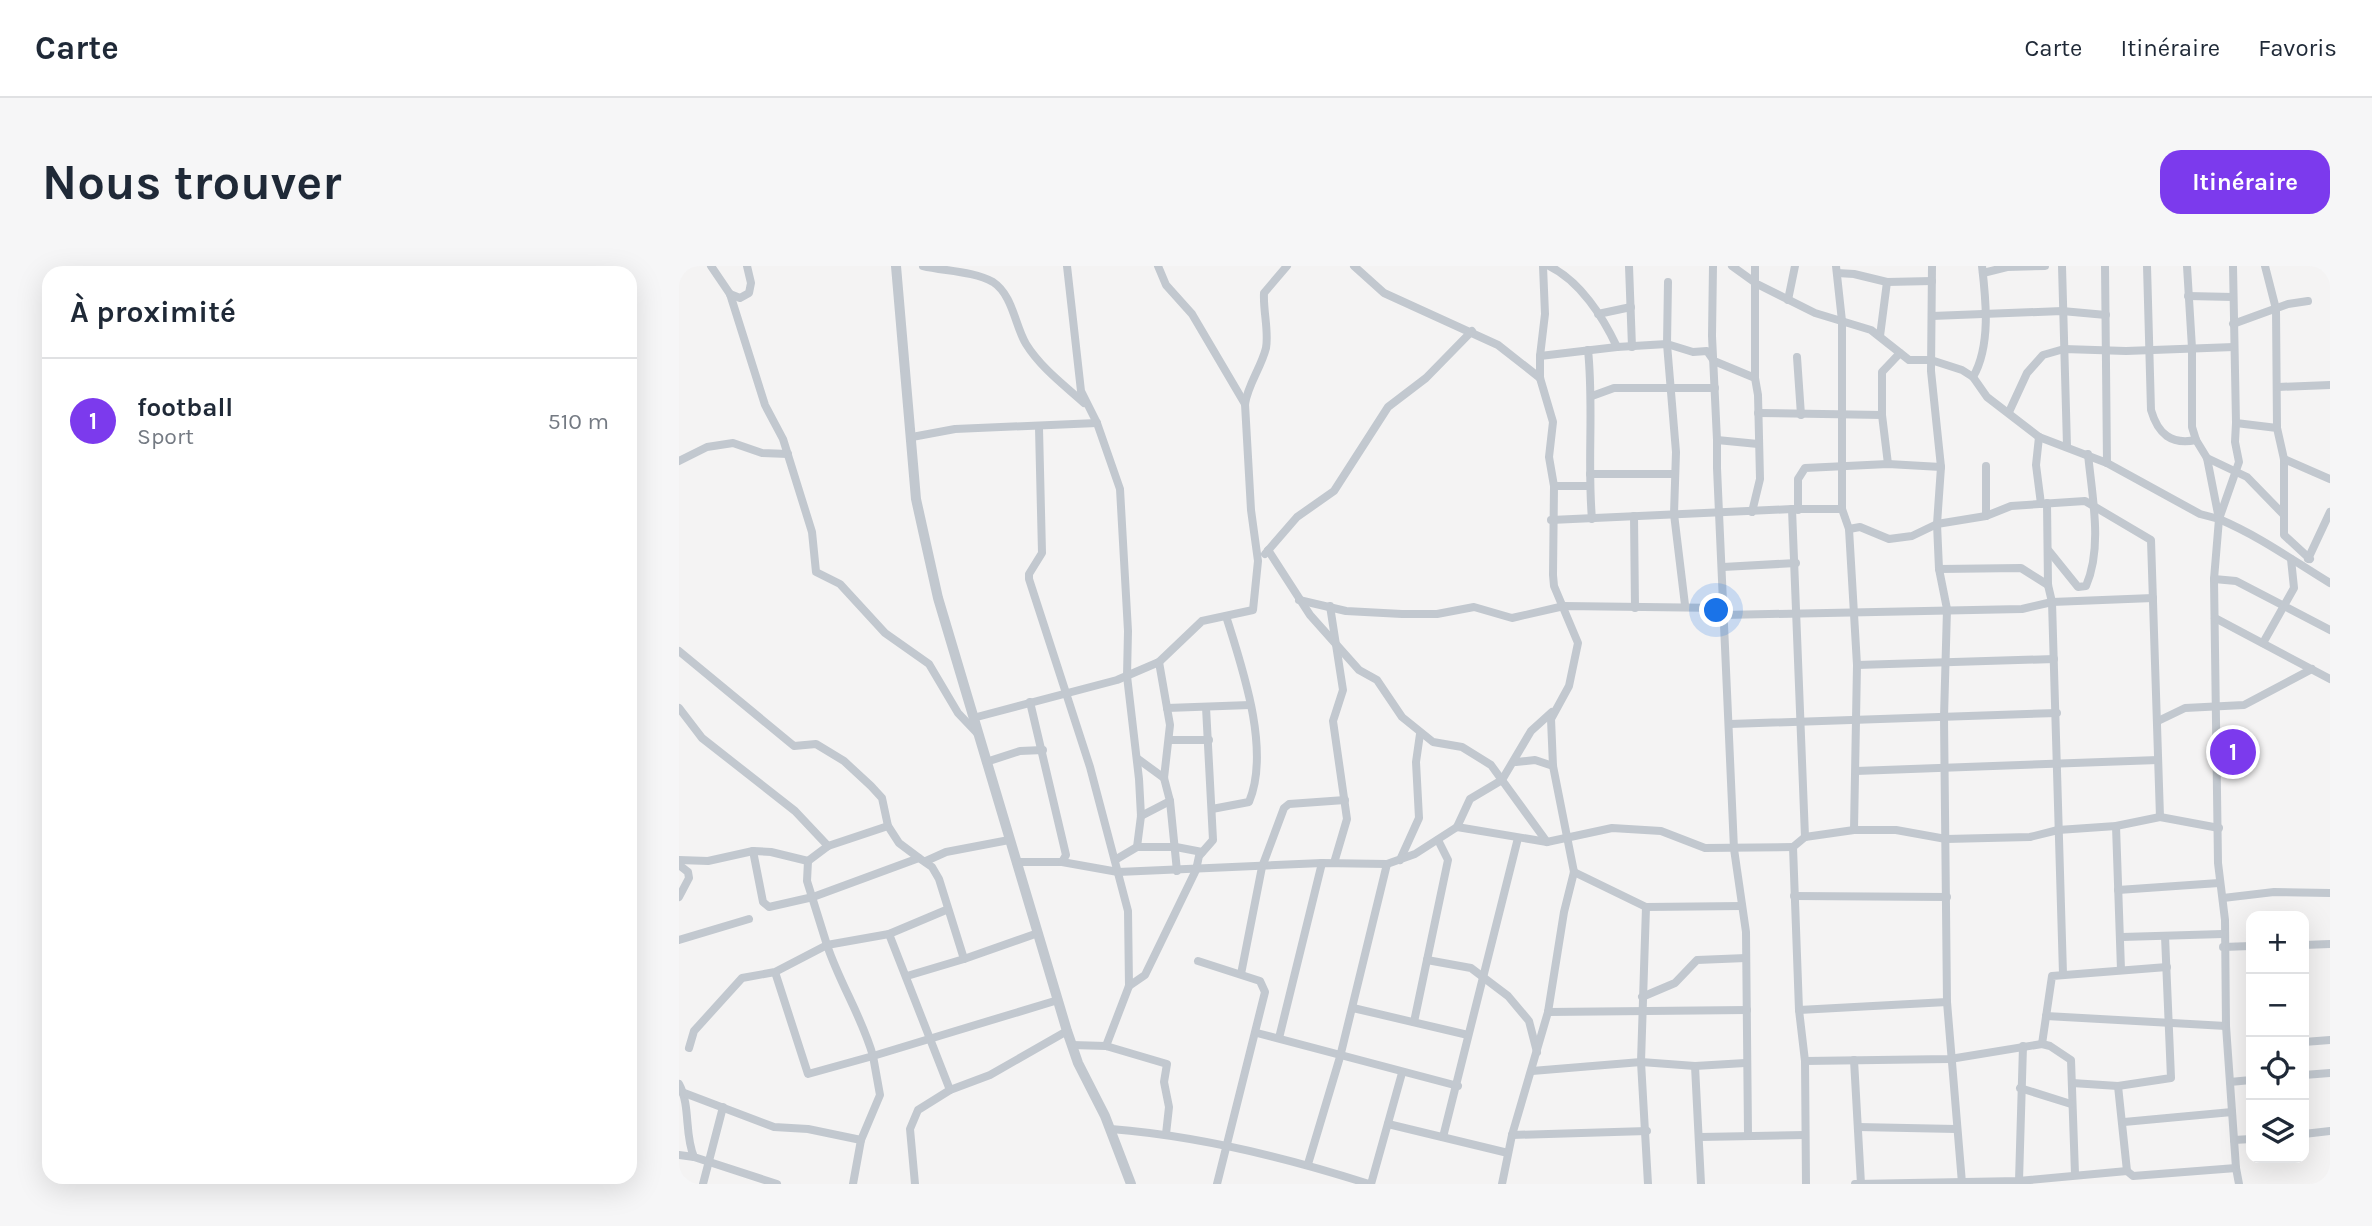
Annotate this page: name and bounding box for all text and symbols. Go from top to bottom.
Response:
text: Carte [35,29,119,67]
text: Carte [2024,34,2082,62]
text: Itinéraire [2120,34,2220,62]
text: Favoris [2258,34,2337,62]
button: Itinéraire [2160,150,2330,214]
text: Nous trouver [42,154,342,211]
text: À proximité [70,294,236,330]
text: football [137,392,233,423]
text: 1 [89,408,97,435]
text: 510 m [548,408,609,435]
text: Sport [137,423,194,450]
your location [1699,593,1733,627]
pin: 1 [2210,726,2256,778]
map controls [2246,911,2309,1163]
button: + [2246,911,2309,974]
button: − [2246,974,2309,1037]
button: locate [2246,1037,2309,1100]
button: layers [2246,1100,2309,1163]

